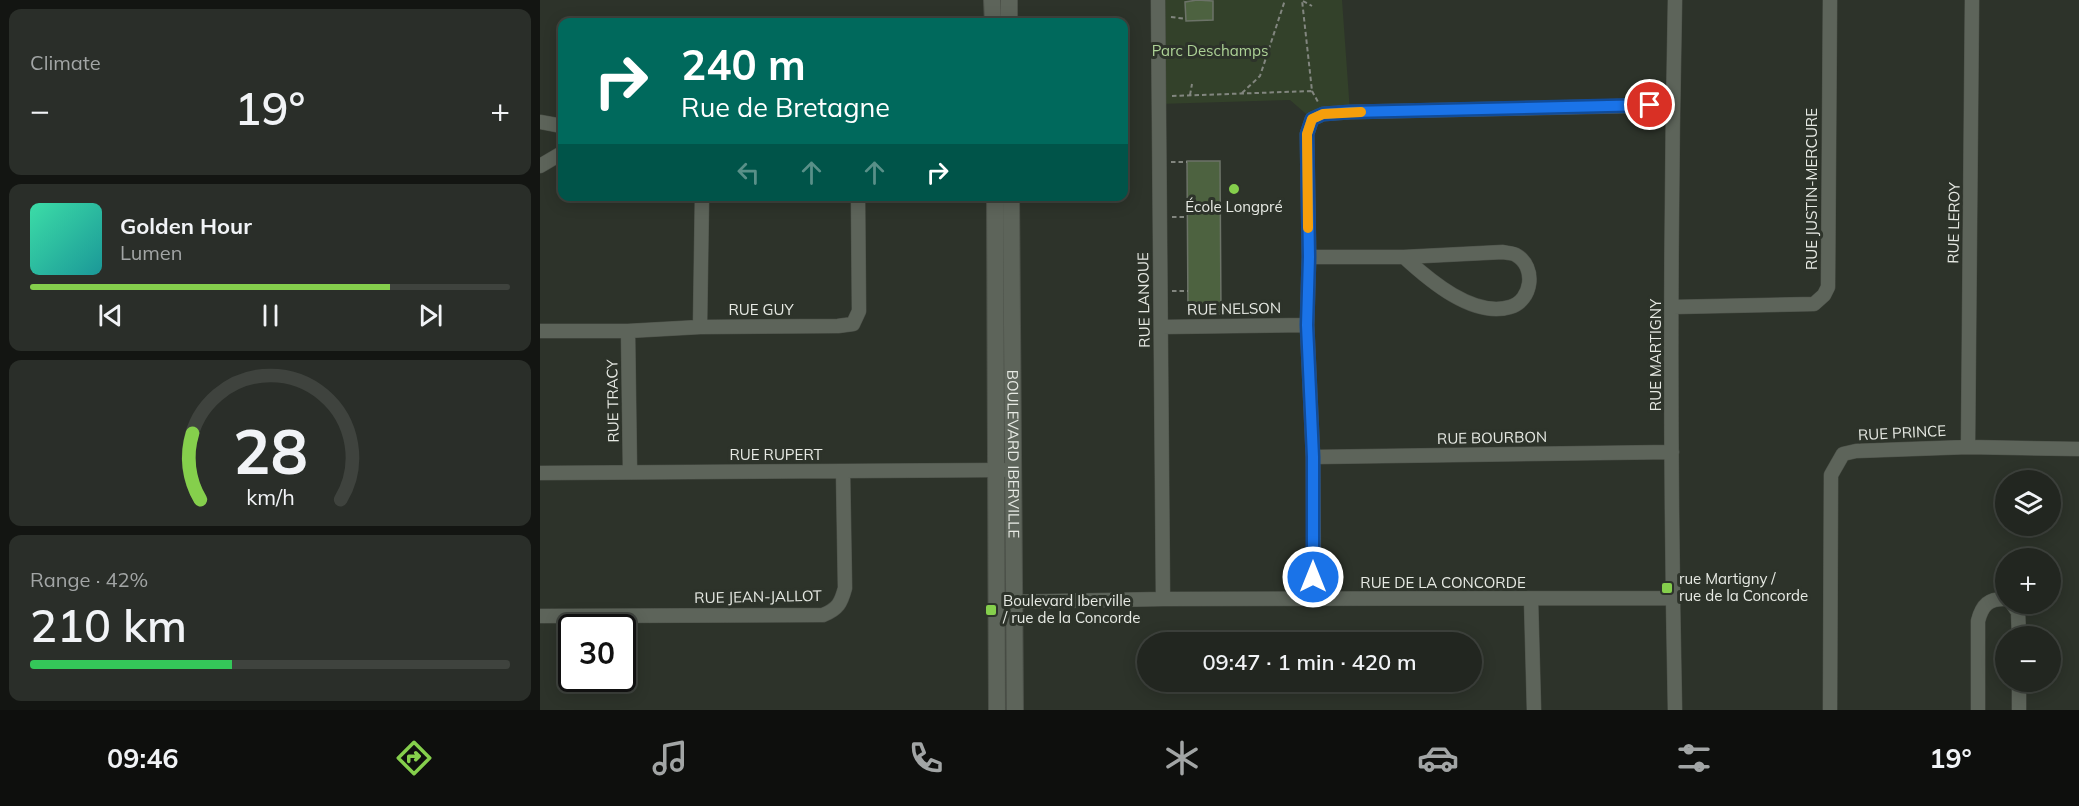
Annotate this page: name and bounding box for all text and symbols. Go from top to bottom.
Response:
text: 240 m [681,38,806,91]
park label: Parc Deschamps [1152,41,1268,60]
icon: right [582,42,660,120]
text: Climate [30,50,101,75]
pin [1624,79,1675,130]
text: 19° [235,80,305,136]
icon: arrive [1633,88,1666,121]
text: − [30,89,50,130]
text: + [490,89,510,130]
text: Rue de Bretagne [681,90,890,124]
street label: RUE JUSTIN-MERCURE [1802,108,1821,270]
icon: left [732,156,765,189]
icon: ahead [795,156,828,189]
icon: ahead [858,156,891,189]
icon: right [921,156,954,189]
street label: RUE LEROY [1943,181,1964,264]
marker: École Longpré [1227,182,1241,196]
place label: École Longpré [1185,197,1283,216]
text: Golden Hour [120,212,252,240]
text: Lumen [120,240,182,265]
street label: RUE LANOUE [1133,252,1154,348]
street label: RUE NELSON [1187,298,1281,319]
street label: RUE MARTIGNY [1646,298,1665,411]
icon: previous [94,299,127,332]
icon: pause [254,299,287,332]
icon: next [414,299,447,332]
street label: RUE GUY [728,300,794,319]
street label: RUE TRACY [602,358,623,443]
street label: BOULEVARD IBERVILLE [1003,370,1024,539]
text: 28 [233,411,307,490]
street label: RUE PRINCE [1857,421,1947,444]
street label: RUE BOURBON [1437,427,1547,448]
street label: RUE RUPERT [729,445,823,464]
map controls [1995,470,2061,692]
button: layers [1995,470,2061,536]
text: km/h [246,483,294,510]
position arrow [1281,545,1345,609]
button: + [1995,548,2061,614]
text: Range · 42% [30,567,148,592]
place label: rue Martigny / rue de la Concorde [1679,569,1808,605]
street label: RUE DE LA CONCORDE [1360,573,1526,592]
marker: rue Martigny / rue de la Concorde [1660,581,1674,595]
street label: RUE JEAN-JALLOT [694,586,822,607]
place label: Boulevard Iberville / rue de la Concorde [1002,591,1140,627]
text: 210 km [30,597,187,653]
marker: Boulevard Iberville / rue de la Concorde [984,603,998,617]
speed limit sign: 30 [558,614,636,692]
button: − [1995,626,2061,692]
text: 09:47 · 1 min · 420 m [1202,648,1417,676]
icon: directions [393,737,435,779]
icon: music [649,737,691,779]
icon: phone [905,737,947,779]
icon: climate [1161,737,1203,779]
icon: car [1417,737,1459,779]
icon: filters [1673,737,1715,779]
text: 09:46 [107,741,179,775]
text: 19° [1929,741,1972,775]

